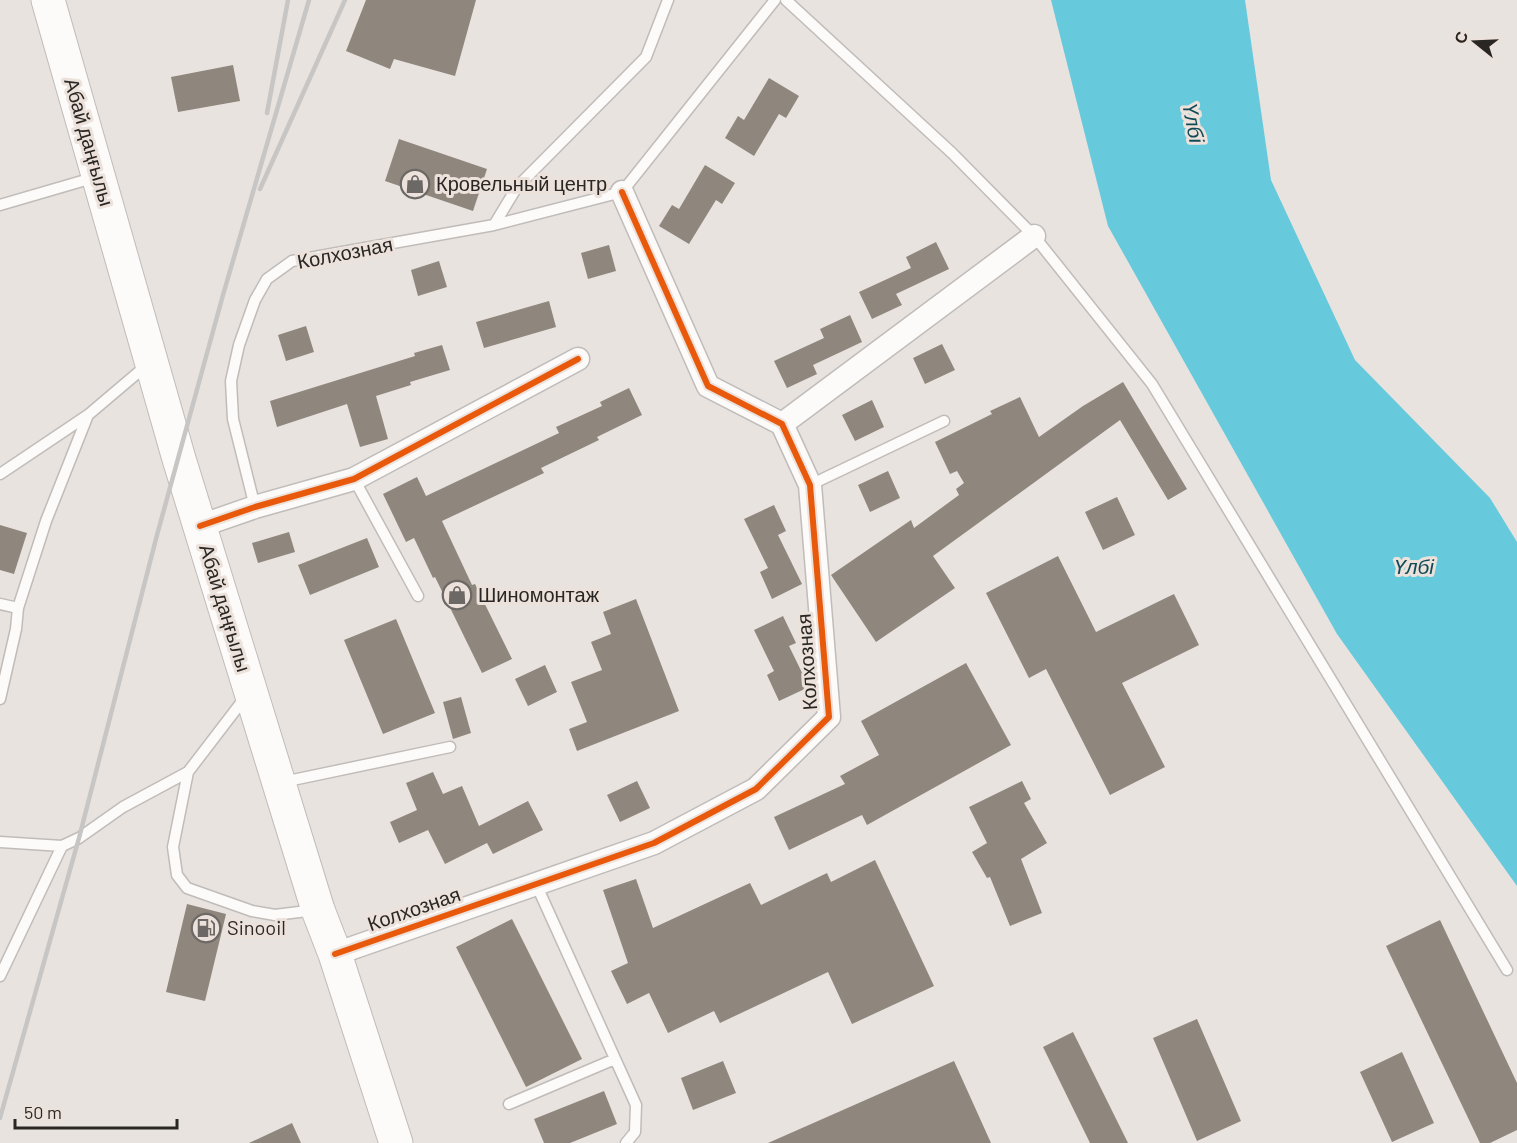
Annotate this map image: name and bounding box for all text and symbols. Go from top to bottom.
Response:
north arrow [1445,12,1505,72]
text: С [1449,28,1471,46]
street label: Абай даңғылы [60,75,120,209]
water label: Үлбі [1178,101,1211,146]
shop icon: Кровельный центр [399,168,431,200]
place label: Кровельный центр [436,171,607,195]
street label: Колхозная [295,231,395,273]
street label: Абай даңғылы [195,541,257,674]
water label: Үлбі [1394,553,1435,578]
shop icon: Шиномонтаж [441,579,473,611]
place label: Шиномонтаж [478,582,600,606]
street label: Колхозная [791,613,821,711]
street label: Колхозная [364,881,463,935]
fuel station icon: Sinooil [190,912,222,944]
place label: Sinooil [227,915,286,939]
scale bar [15,1092,177,1130]
text: 50 m [24,1101,62,1123]

